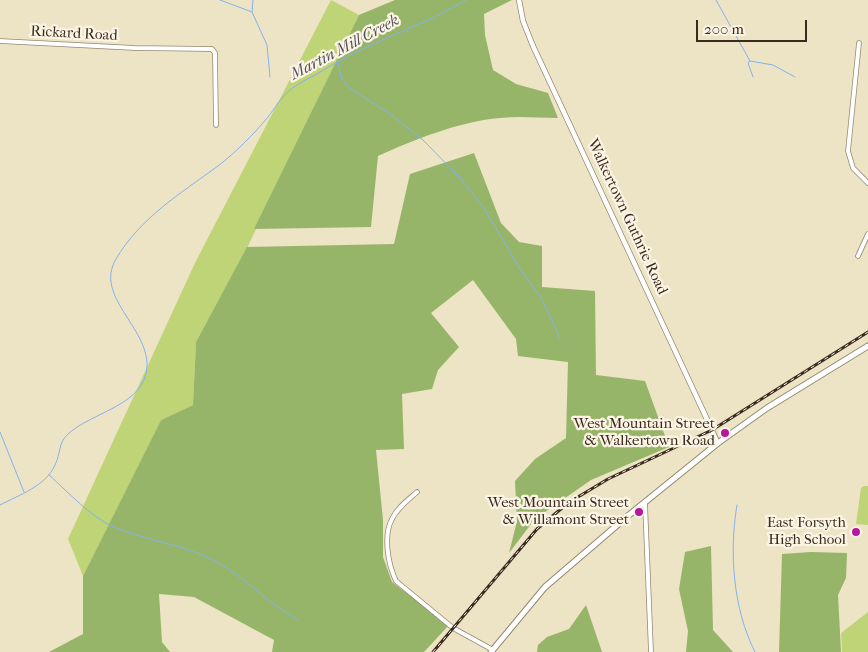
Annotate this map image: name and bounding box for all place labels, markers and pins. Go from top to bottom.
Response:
place label: West Mountain Street & Walkertown Road [573,415,715,450]
marker: West Mountain Street & Walkertown Road [719,427,731,439]
place label: West Mountain Street & Willamont Street [487,494,629,529]
marker: West Mountain Street & Willamont Street [633,506,645,518]
place label: East Forsyth High School [767,514,846,549]
marker: East Forsyth High School [850,526,862,538]

